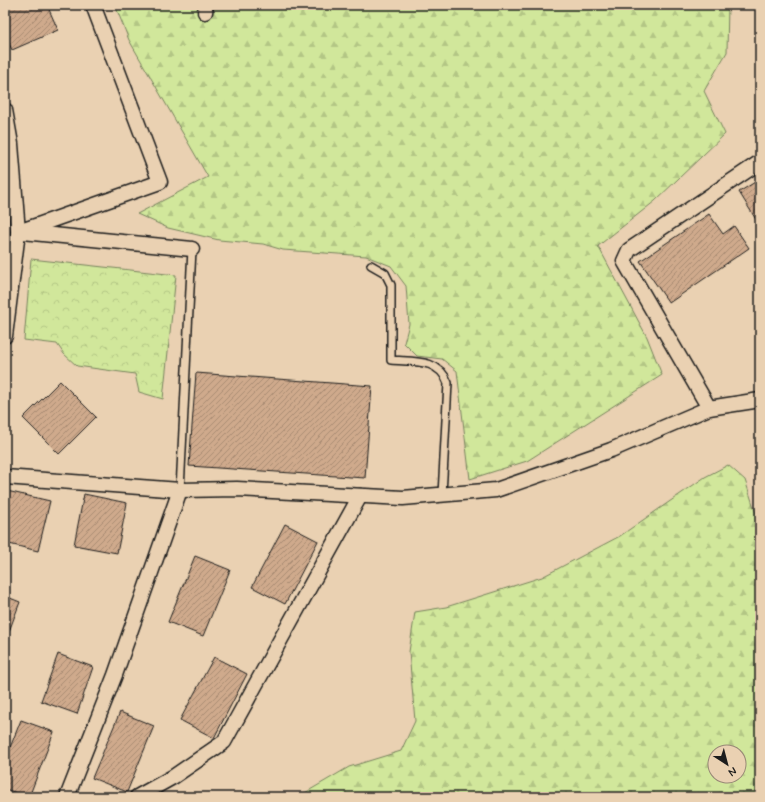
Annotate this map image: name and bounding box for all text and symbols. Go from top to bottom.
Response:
north arrow [707,744,747,784]
text: N [725,763,739,779]

